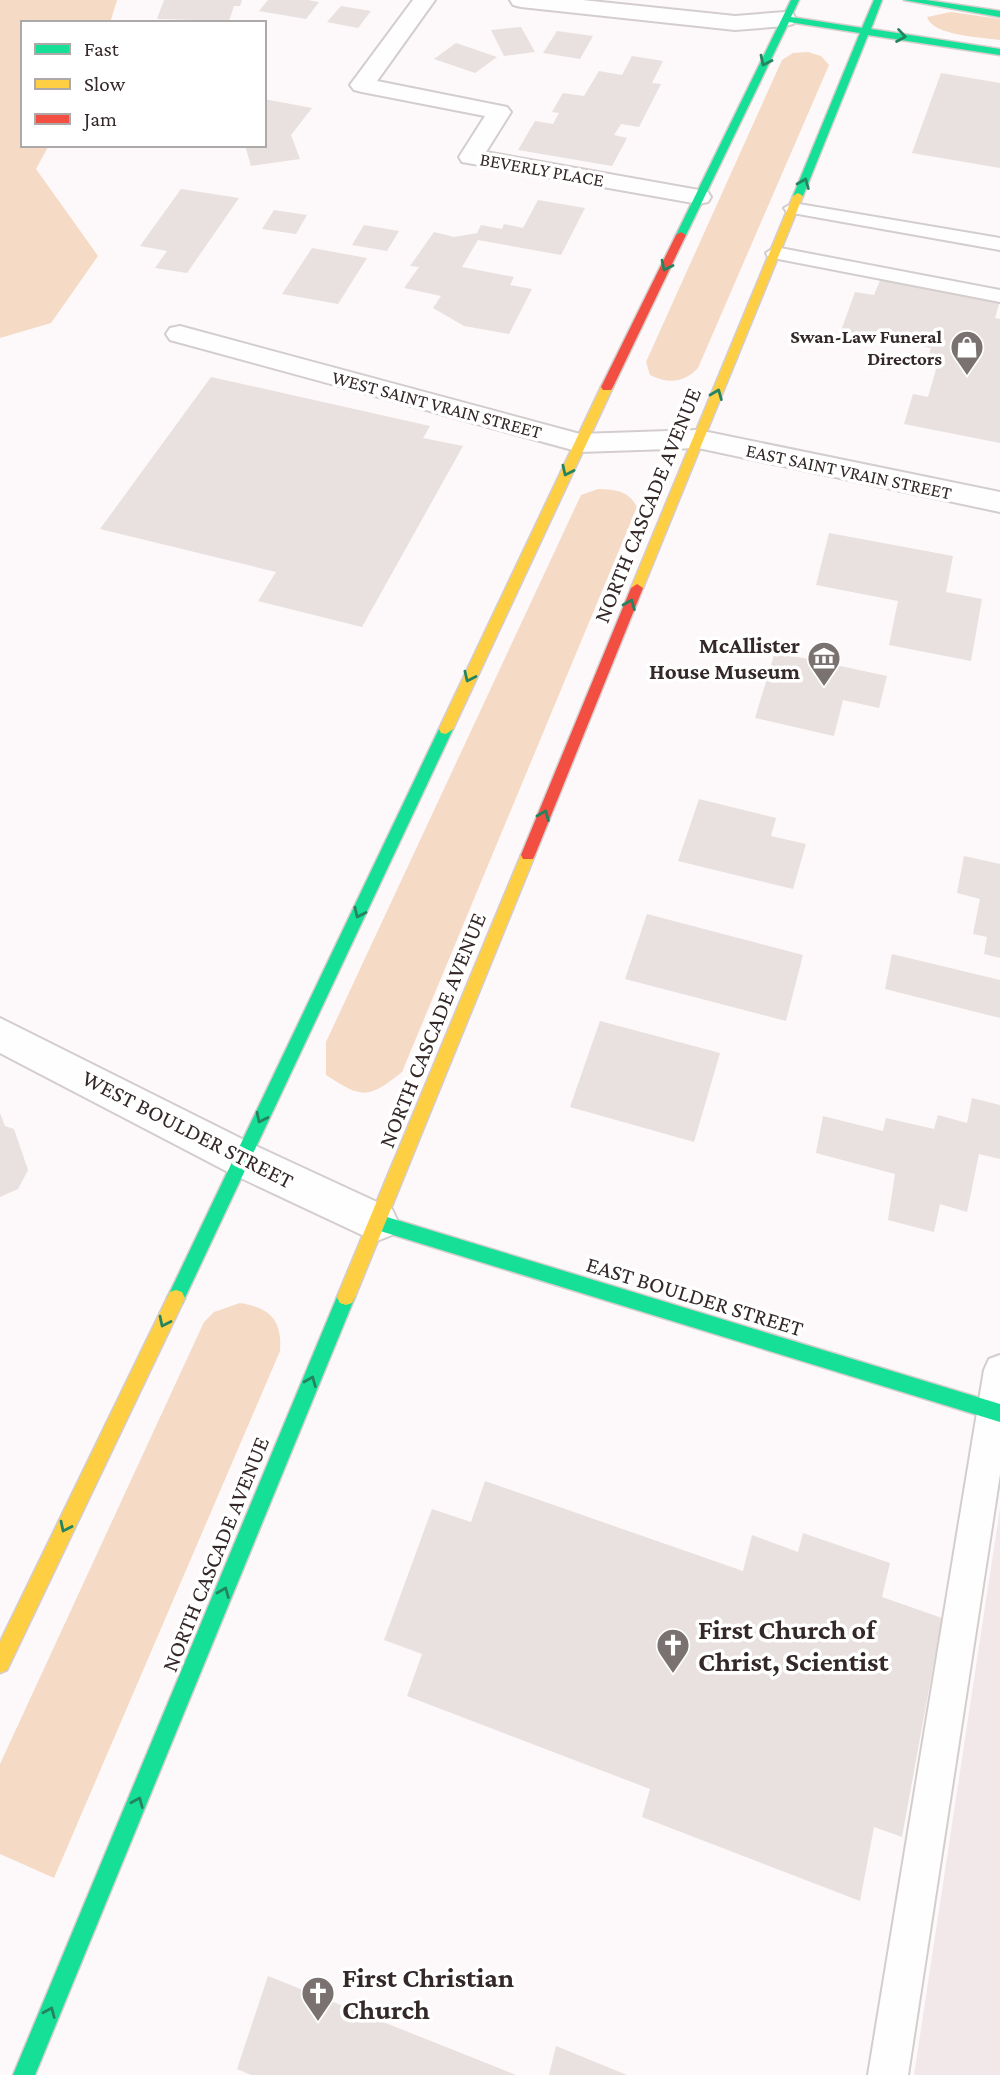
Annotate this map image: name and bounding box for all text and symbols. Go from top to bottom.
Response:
legend [21,21,266,147]
one-way arrow [895,28,907,43]
text: Fast [84,37,120,61]
one-way arrow [759,54,773,66]
text: Slow [84,72,126,96]
text: Jam [82,107,117,131]
street label: BEVERLY PLACE [478,148,606,191]
one-way arrow [795,178,809,190]
one-way arrow [660,259,674,271]
place label: Swan-Law Funeral Directors [790,326,942,369]
shop icon: Swan-Law Funeral Directors [948,328,986,377]
street label: WEST SAINT VRAIN STREET [330,366,545,443]
street label: NORTH CASCADE AVENUE [588,384,706,626]
one-way arrow [708,388,722,400]
street label: EAST SAINT VRAIN STREET [744,439,954,504]
one-way arrow [561,464,575,476]
one-way arrow [622,599,636,611]
place label: McAllister House Museum [649,632,801,684]
museum icon: McAllister House Museum [805,639,843,688]
one-way arrow [463,670,477,682]
one-way arrow [536,809,550,821]
one-way arrow [353,906,367,918]
street label: NORTH CASCADE AVENUE [373,909,491,1151]
street label: WEST BOULDER STREET [78,1064,298,1194]
one-way arrow [256,1111,270,1123]
street label: EAST BOULDER STREET [583,1251,807,1342]
one-way arrow [158,1315,172,1327]
one-way arrow [303,1376,317,1389]
street label: NORTH CASCADE AVENUE [156,1433,274,1675]
one-way arrow [59,1520,73,1532]
one-way arrow [216,1586,230,1598]
place label: First Church of Christ, Scientist [698,1614,889,1677]
church icon: First Church of Christ, Scientist [654,1626,692,1675]
one-way arrow [129,1797,143,1809]
place label: First Christian Church [342,1962,514,2025]
church icon: First Christian Church [299,1974,337,2023]
one-way arrow [42,2007,56,2019]

